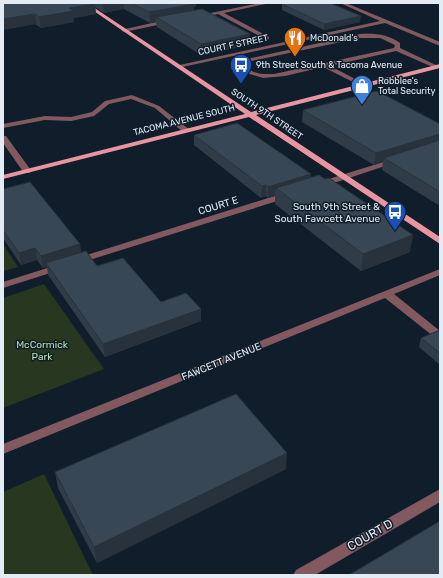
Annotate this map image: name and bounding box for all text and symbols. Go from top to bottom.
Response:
restaurant icon: McDonald's [282,25,308,58]
street label: COURT F STREET [197,33,269,57]
place label: McDonald's [310,33,358,43]
bus stop icon: 9th Street South & Tacoma Avenue [228,52,254,85]
place label: 9th Street South & Tacoma Avenue [256,60,402,70]
shop icon: Robblee's Total Security [349,73,375,106]
place label: Robblee's Total Security [378,76,435,96]
street label: SOUTH 9TH STREET [229,86,305,142]
street label: TACOMA AVENUE SOUTH [132,103,236,137]
street label: COURT E [197,194,240,218]
bus stop icon: South 9th Street & South Fawcett Avenue [382,199,408,232]
place label: South 9th Street & South Fawcett Avenue [275,201,380,225]
park label: McCormick Park [16,339,69,363]
street label: FAWCETT AVENUE [180,340,263,383]
street label: COURT D [345,516,395,554]

